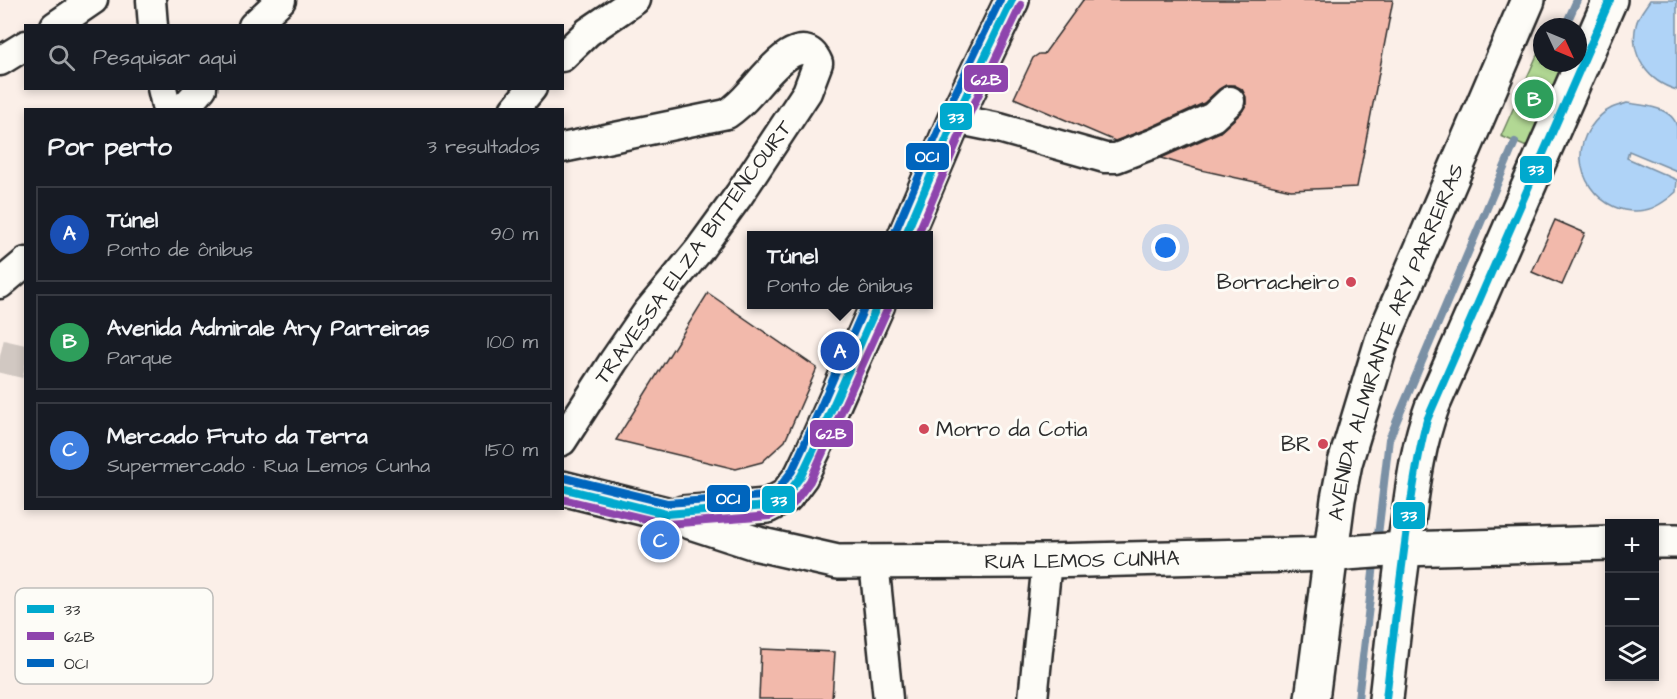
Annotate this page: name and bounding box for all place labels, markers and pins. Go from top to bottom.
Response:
pin: B [1514,76,1553,122]
place label: Borracheiro [1217,268,1339,297]
marker: Borracheiro [1344,275,1358,289]
pin: A [820,328,860,374]
place label: Morro da Cotia [936,415,1088,444]
marker: Morro da Cotia [917,422,931,436]
place label: BR [1281,430,1311,459]
marker: BR [1316,437,1330,451]
pin: C [640,518,680,562]

